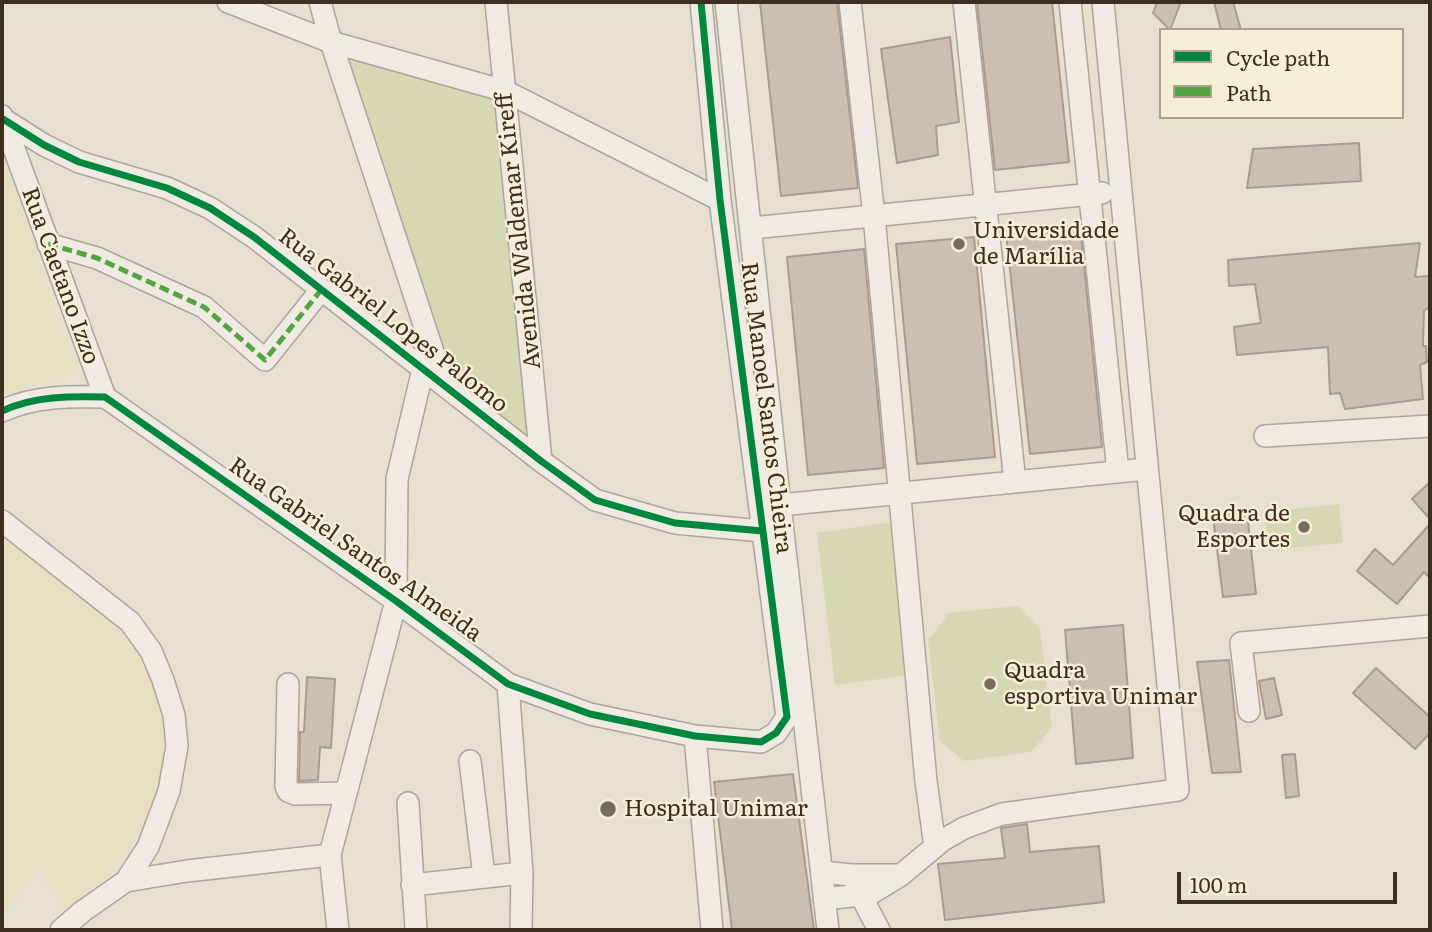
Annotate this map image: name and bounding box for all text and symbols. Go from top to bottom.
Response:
legend [1159,28,1404,119]
text: Cycle path [1226,41,1330,72]
text: Path [1226,76,1272,107]
street label: Avenida Waldemar Kireff [491,91,547,371]
street label: Rua Caetano Izzo [15,184,105,368]
place label: Universidade de Marília [973,217,1119,271]
street label: Rua Gabriel Lopes Palomo [273,223,513,419]
marker: Universidade de Marília [951,236,967,252]
street label: Rua Manoel Santos Chieira [734,261,798,555]
street label: Rua Gabriel Santos Almeida [223,452,487,648]
place label: Quadra de Esportes [1178,500,1290,554]
marker: Quadra de Esportes [1296,519,1312,535]
place label: Quadra esportiva Unimar [1004,657,1197,711]
marker: Quadra esportiva Unimar [982,676,998,692]
place label: Hospital Unimar [624,795,808,823]
marker: Hospital Unimar [598,799,618,819]
scale bar [1180,858,1400,902]
text: 100 m [1190,868,1247,899]

